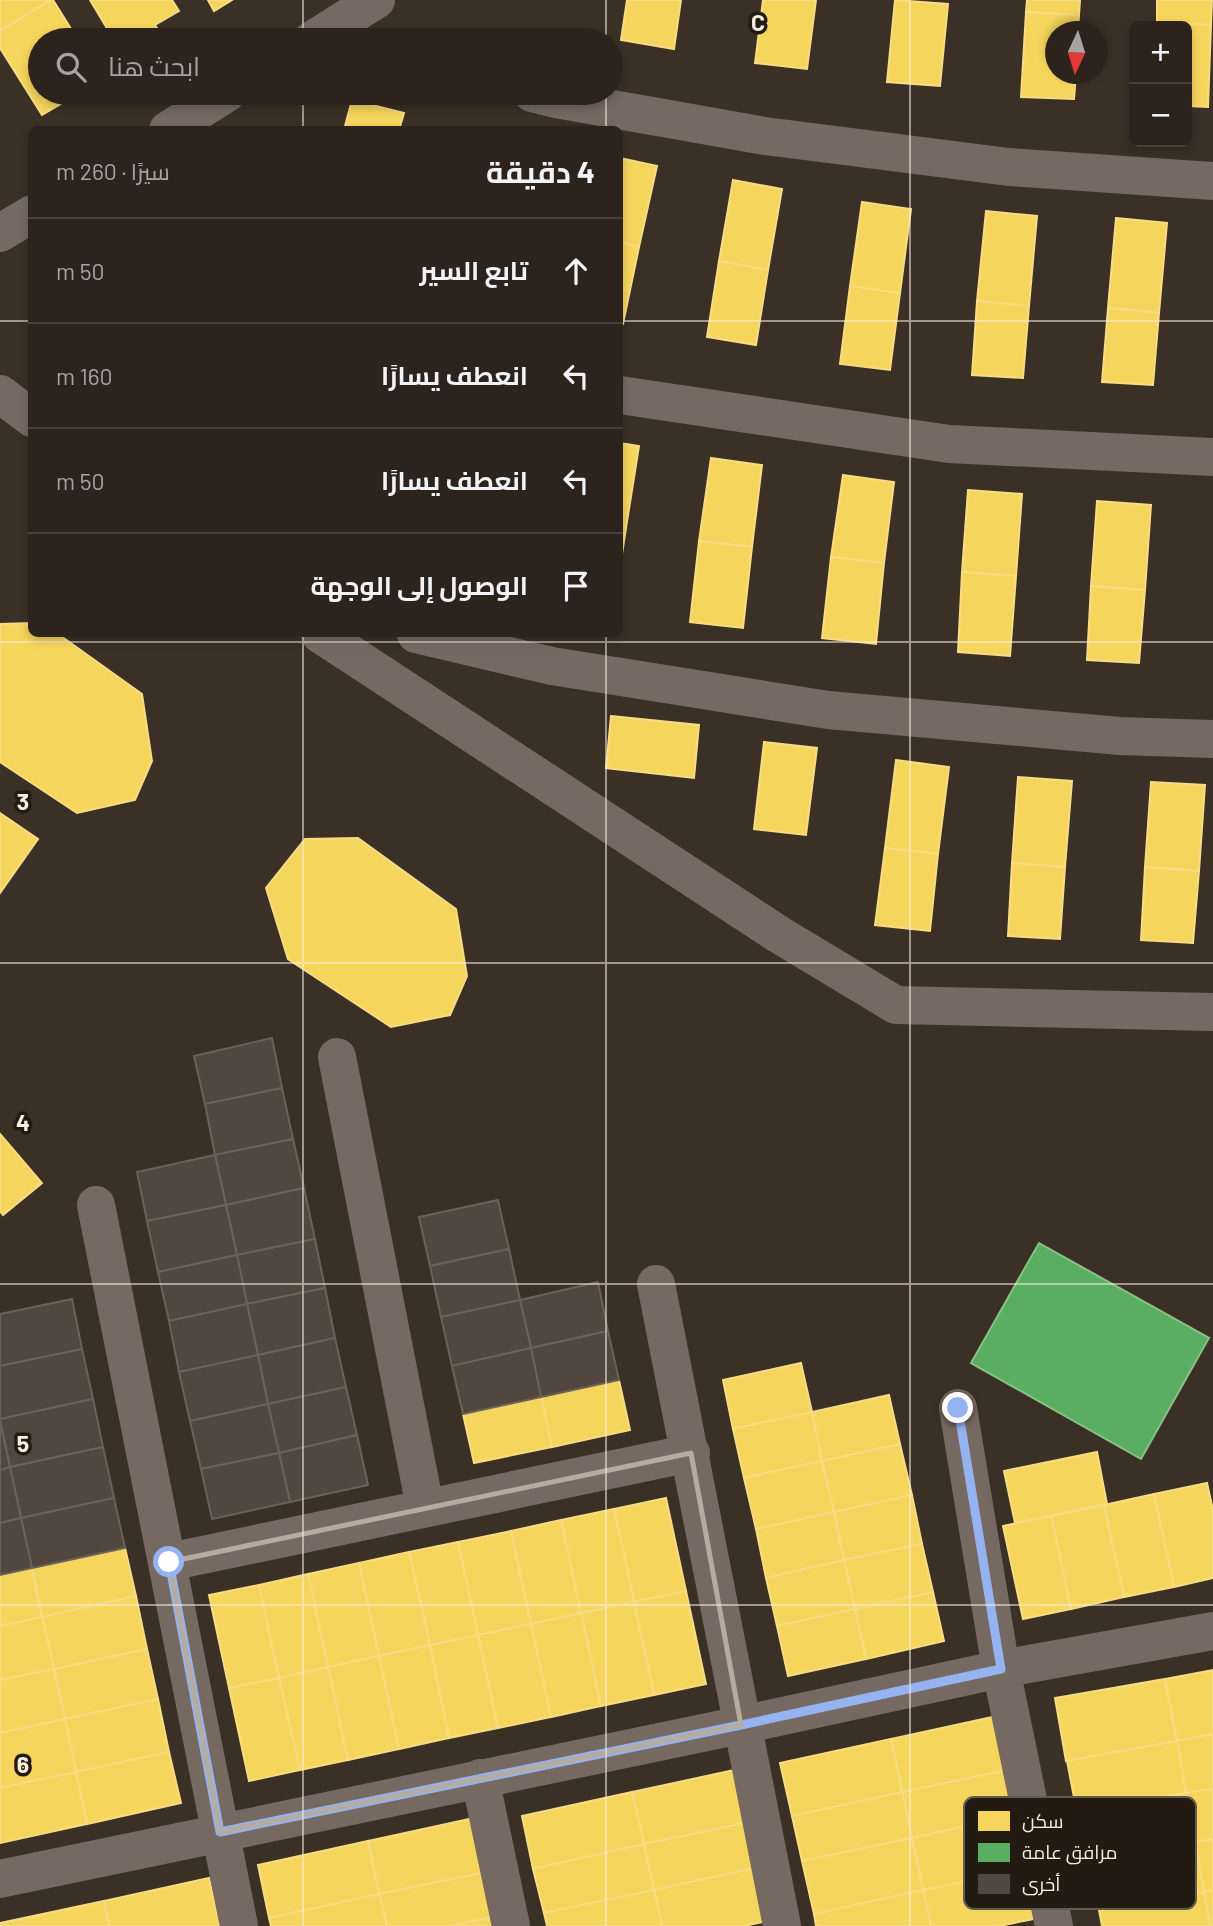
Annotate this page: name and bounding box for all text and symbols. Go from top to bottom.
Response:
text: C [751,8,765,36]
north arrow [1045,21,1108,84]
map controls [1129,21,1192,147]
button: + [1129,21,1192,84]
search box [28,28,623,105]
icon: search [52,48,90,86]
text: ابحث هنا [108,50,200,81]
button: − [1129,84,1192,147]
text: 4 دقيقة [486,153,595,189]
text: سيرًا · 260 m [56,157,170,185]
icon: ahead [557,252,595,290]
text: تابع السير [419,254,528,285]
text: 50 m [56,257,104,285]
icon: left [557,357,595,395]
text: انعطف يسارًا [381,359,528,390]
text: 160 m [56,362,113,390]
icon: left [557,462,595,500]
text: انعطف يسارًا [381,464,528,495]
text: 50 m [56,467,104,495]
icon: arrive [557,567,595,605]
text: الوصول إلى الوجهة [310,569,528,600]
text: 3 [17,787,29,815]
text: 4 [16,1108,30,1136]
route end [942,1392,973,1423]
text: 5 [17,1429,29,1457]
route start [153,1546,184,1577]
text: 6 [17,1750,29,1778]
legend [964,1797,1196,1909]
text: سكن [1022,1809,1064,1833]
text: مرافق عامة [1022,1840,1117,1865]
text: أخرى [1022,1872,1060,1896]

